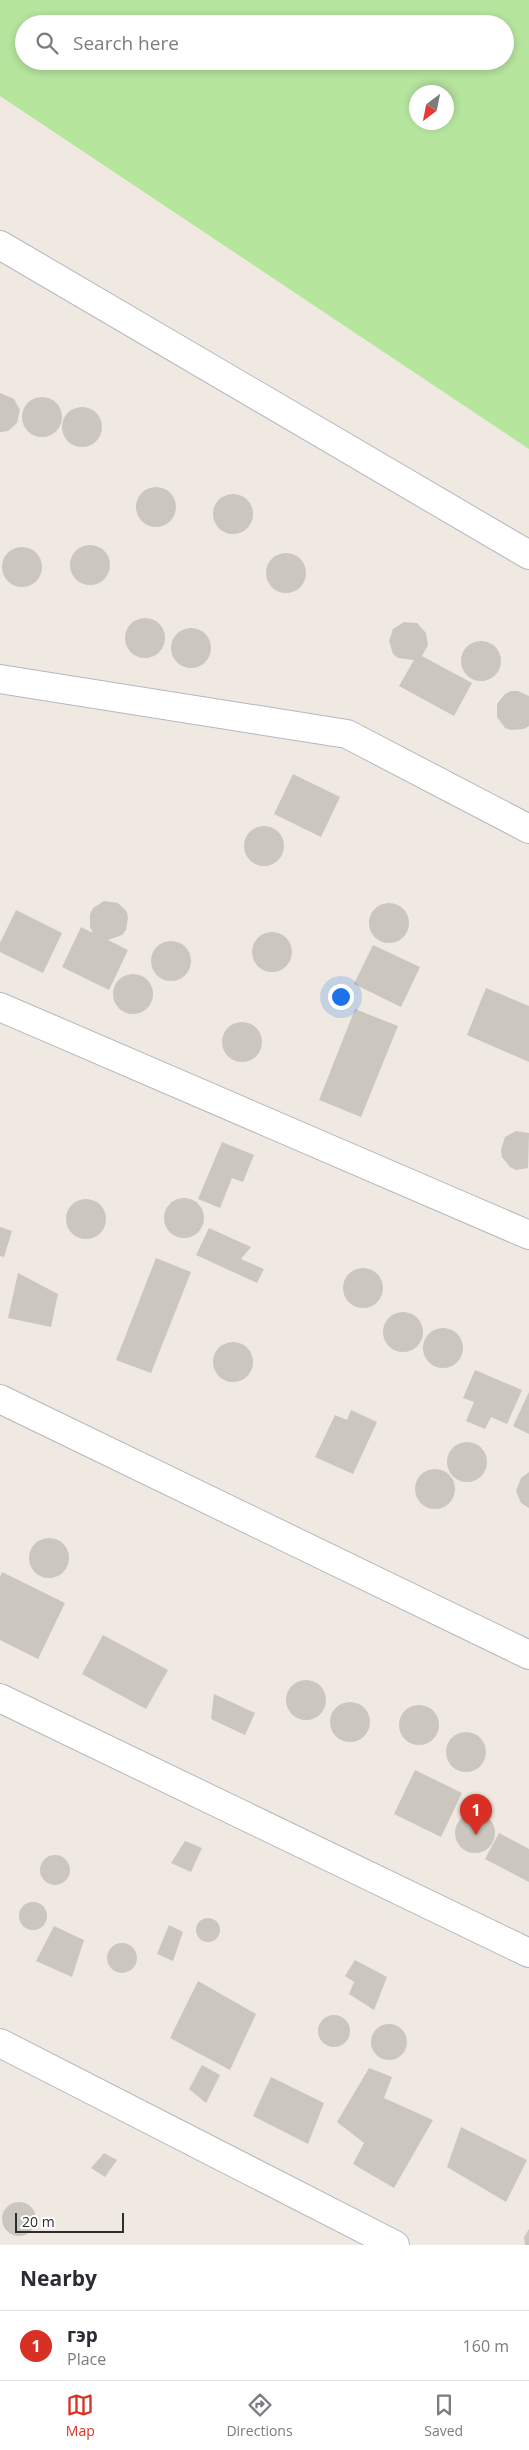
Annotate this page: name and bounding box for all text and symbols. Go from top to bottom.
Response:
search box [15,15,514,70]
icon: search [33,29,61,57]
text: Search here [73,30,179,56]
north arrow [409,85,454,130]
your location [328,984,354,1010]
pin: 1 [460,1794,492,1835]
scale bar [15,2210,124,2233]
text: 20 m [22,2212,55,2231]
text: Nearby [20,2264,97,2292]
text: гэр [67,2322,98,2348]
text: 1 [31,2335,41,2357]
text: 160 m [463,2335,509,2357]
text: Place [67,2348,106,2370]
tab: Map [66,2391,95,2440]
tab: Directions [226,2391,293,2440]
tab: Saved [424,2391,463,2440]

